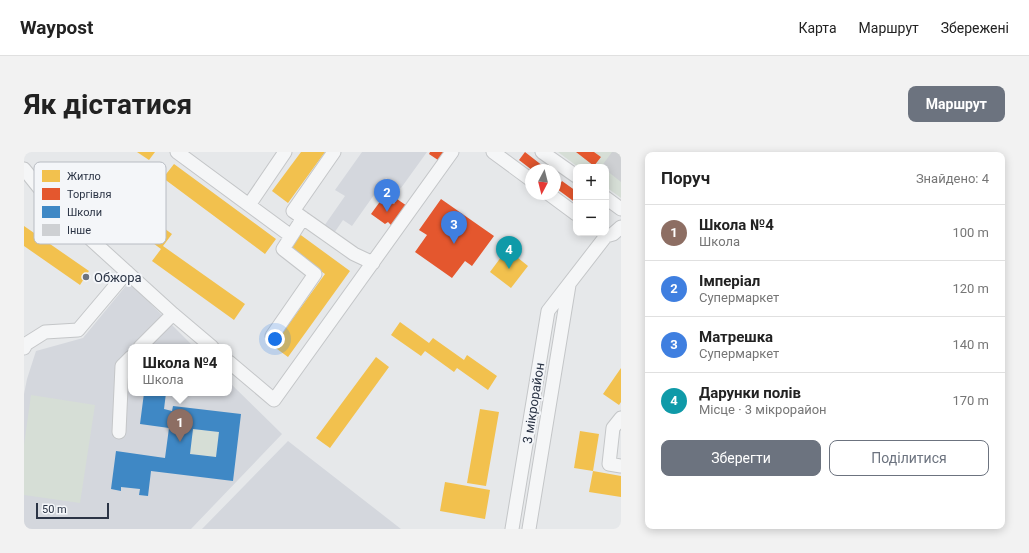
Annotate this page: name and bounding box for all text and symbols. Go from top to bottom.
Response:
text: Waypost [20,16,94,39]
text: Карта [798,20,837,36]
text: Маршрут [859,20,919,36]
text: Збережені [941,20,1009,36]
button: Маршрут [908,86,1005,122]
text: Як дістатися [24,88,192,121]
legend [34,162,166,244]
north arrow [525,164,561,200]
map controls [573,164,609,236]
button: + [573,164,609,200]
text: Поруч [661,168,710,188]
text: Житло [67,170,101,183]
text: Знайдено: 4 [916,171,989,186]
pin: 2 [374,179,400,212]
text: Торгівля [67,188,111,201]
button: − [573,200,609,236]
text: Школи [67,206,102,219]
pin: 3 [441,211,467,244]
text: Школа №4 [699,216,774,234]
text: Інше [67,224,91,237]
text: 1 [670,225,678,240]
text: 100 m [952,225,989,240]
text: Школа [699,234,740,249]
pin: 4 [496,236,522,269]
place label: Обжора [94,270,142,285]
marker: Обжора [81,272,91,282]
text: Імперіал [699,272,760,290]
text: 2 [670,281,678,296]
text: 120 m [952,281,989,296]
text: Супермаркет [699,290,779,305]
text: Матрешка [699,328,773,346]
your location [265,329,285,349]
text: 3 [670,337,678,352]
text: 140 m [952,337,989,352]
popup [128,344,232,396]
text: Супермаркет [699,346,779,361]
text: Школа №4 [143,354,217,372]
street label: 3 мікрорайон [520,361,547,445]
text: Школа [143,372,184,387]
text: Дарунки полів [699,384,801,402]
text: 4 [670,393,678,408]
text: 170 m [952,393,989,408]
text: Місце · 3 мікрорайон [699,402,827,417]
pin: 1 [167,409,193,442]
button: Зберегти [661,440,821,476]
button: Поділитися [829,440,989,476]
scale bar [36,501,109,520]
text: 50 m [42,503,67,516]

